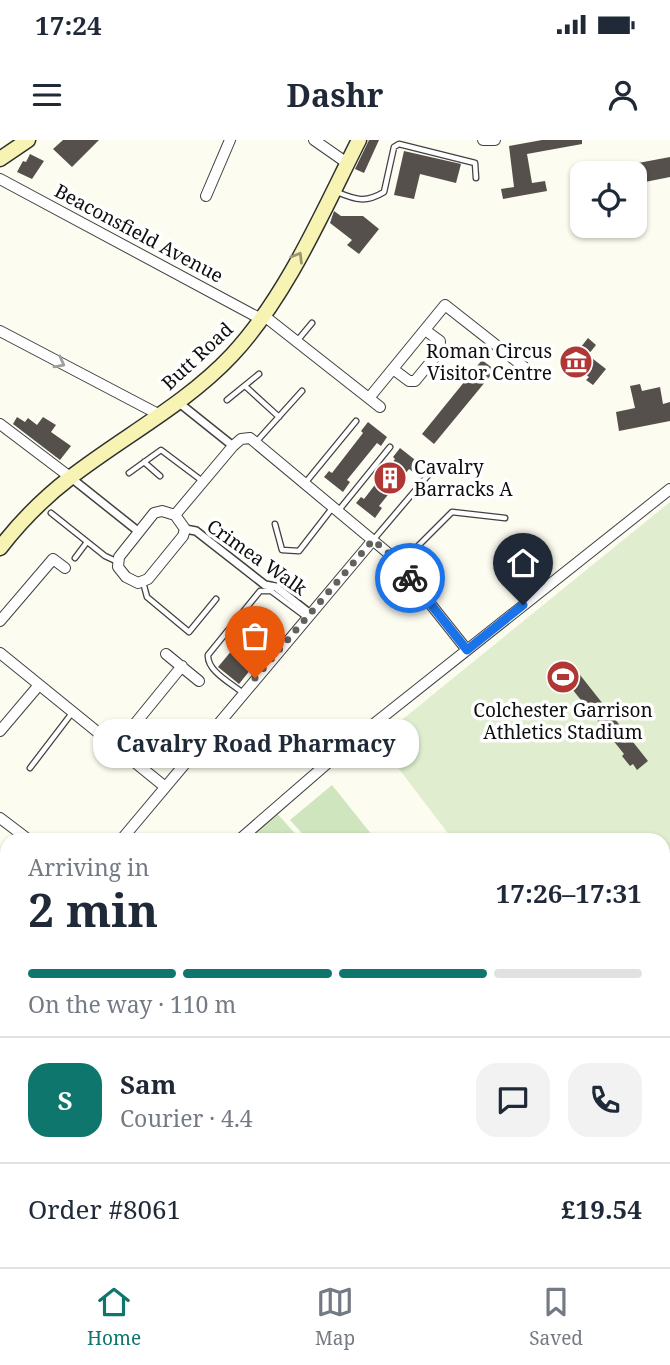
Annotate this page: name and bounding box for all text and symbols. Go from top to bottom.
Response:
text: 17:24 [35,7,102,43]
text: Dashr [286,73,384,116]
icon: menu [28,76,66,114]
icon: person [604,76,642,114]
map controls [570,161,647,238]
button: locate [570,161,647,238]
street label: Beaconsfield Avenue [50,177,228,289]
one-way arrow [290,252,303,265]
street label: Butt Road [156,316,239,396]
place label: Roman Circus Visitor Centre [426,338,552,386]
museum icon: Roman Circus Visitor Centre [557,343,595,381]
one-way arrow [53,355,65,368]
place label: Cavalry Barracks A [414,454,513,502]
building icon: Cavalry Barracks A [371,459,409,497]
street label: Crimea Walk [202,513,313,602]
pin [493,533,553,605]
courier [375,543,445,613]
icon: home [504,544,542,582]
icon: bike [391,559,429,597]
pin [225,606,285,678]
icon: bag [236,617,274,655]
sports icon: Colchester Garrison Athletics Stadium [544,658,582,696]
place label: Colchester Garrison Athletics Stadium [473,697,653,745]
callout: Cavalry Road Pharmacy [92,720,418,769]
text: Cavalry Road Pharmacy [116,727,396,759]
text: Arriving in [28,851,149,883]
text: 17:26–17:31 [496,875,642,911]
text: 2 min [28,878,158,940]
text: On the way · 110 m [28,988,236,1020]
button: chat [476,1063,550,1137]
button: phone [568,1063,642,1137]
text: Sam [120,1066,176,1102]
text: S [57,1082,73,1118]
text: Courier · 4.4 [120,1102,253,1134]
text: Order #8061 [28,1191,181,1227]
text: £19.54 [561,1191,642,1227]
tab: Home [87,1283,141,1351]
tab: Map [315,1283,355,1351]
tab: Saved [529,1283,583,1351]

